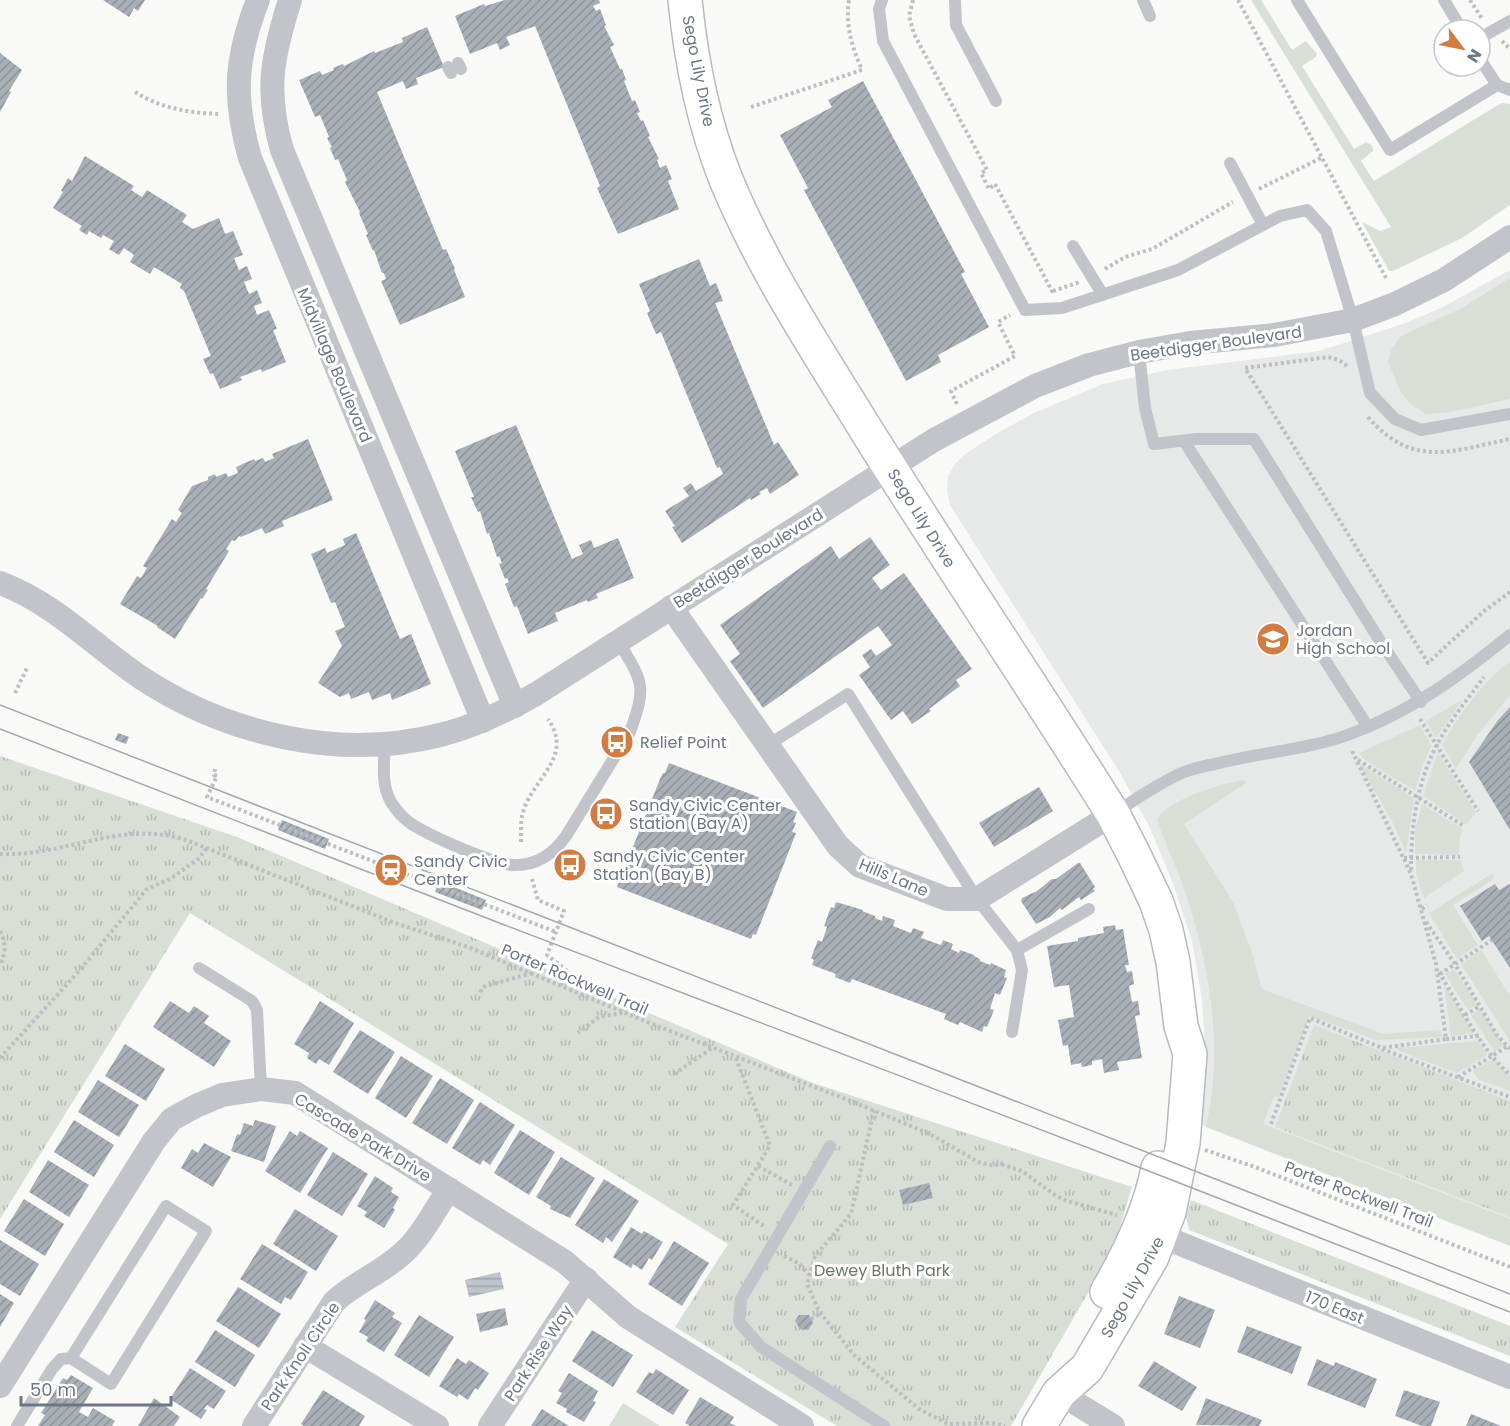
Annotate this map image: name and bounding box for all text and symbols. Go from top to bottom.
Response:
street label: Sego Lily Drive [676,14,721,129]
north arrow [1432,18,1492,78]
text: N [1461,44,1487,67]
street label: Midvillage Boulevard [292,284,378,446]
street label: Beetdigger Boulevard [1129,320,1303,367]
street label: Sego Lily Drive [882,464,961,572]
street label: Beetdigger Boulevard [669,503,828,614]
place label: Jordan High School [1296,619,1390,660]
school or university icon: Jordan High School [1255,621,1291,657]
bus stop icon: Relief Point [599,724,635,760]
place label: Relief Point [640,731,727,754]
place label: Sandy Civic Center Station (Bay A) [629,794,781,835]
bus stop icon: Sandy Civic Center Station (Bay A) [588,796,624,832]
place label: Sandy Civic Center Station (Bay B) [593,845,745,886]
bus stop icon: Sandy Civic Center Station (Bay B) [552,847,588,883]
place label: Sandy Civic Center [414,850,508,891]
station icon: Sandy Civic Center [373,852,409,888]
street label: Hills Lane [856,853,932,902]
street label: Porter Rockwell Trail [498,938,652,1021]
street label: Cascade Park Drive [290,1087,435,1187]
street label: Porter Rockwell Trail [1281,1155,1437,1233]
street label: Sego Lily Drive [1095,1232,1170,1342]
park label: Dewey Bluth Park [814,1259,951,1282]
street label: 170 East [1302,1285,1368,1330]
street label: Park Knoll Circle [255,1297,345,1415]
street label: Park Rise Way [499,1301,578,1406]
scale bar [21,1369,171,1407]
text: 50 m [30,1377,76,1402]

